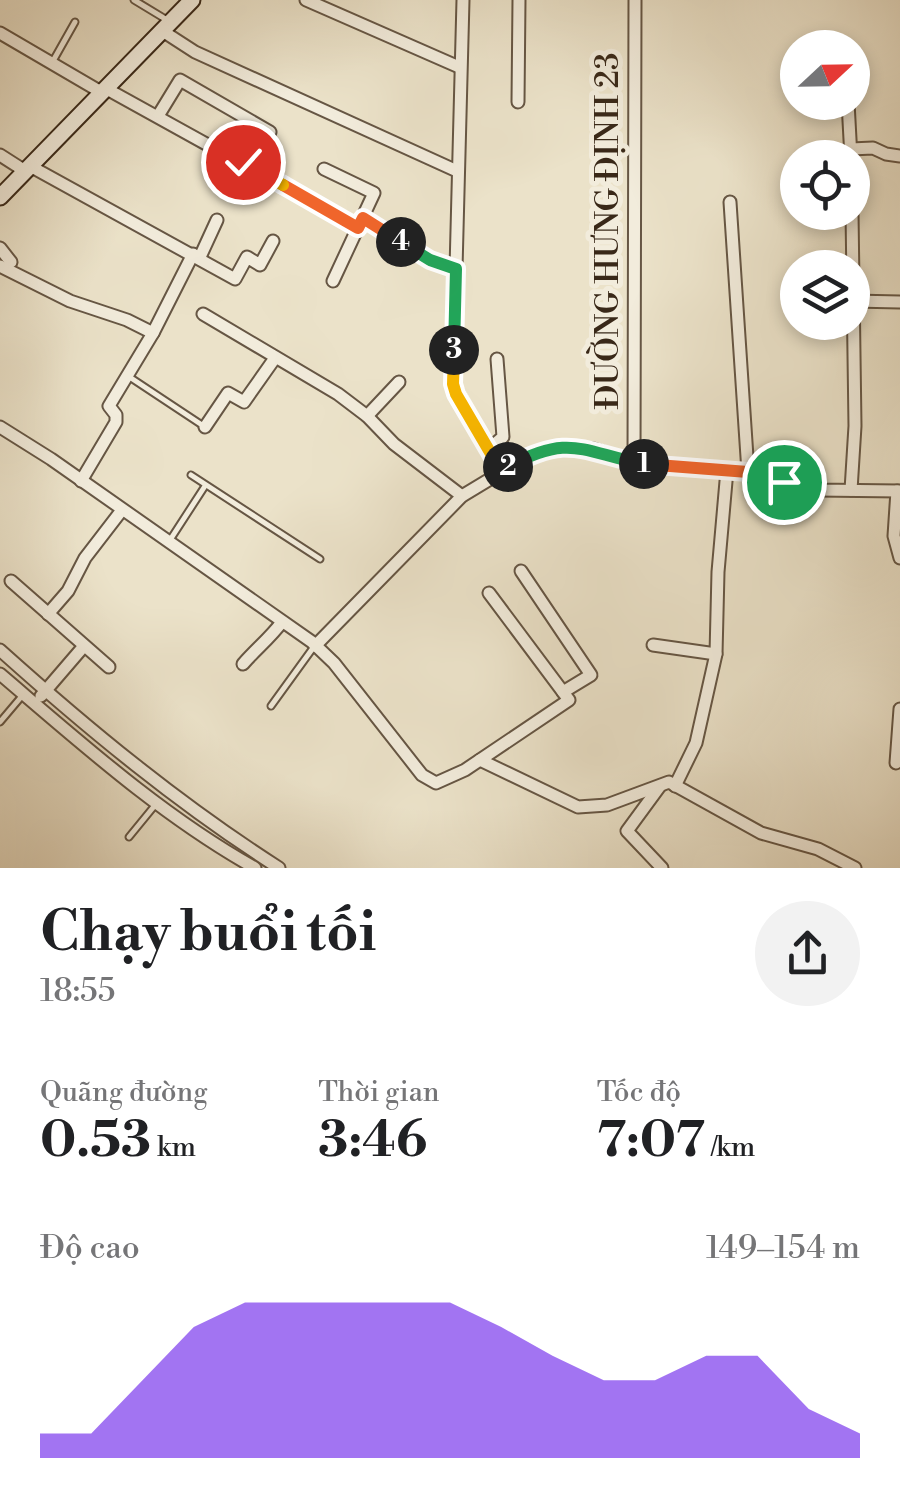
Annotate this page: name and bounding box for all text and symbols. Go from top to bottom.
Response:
north arrow [780,30,870,120]
map controls [780,30,870,340]
street label: ĐƯỜNG HƯNG ĐỊNH 23 [586,52,628,410]
pin [201,120,286,205]
icon: check [216,135,271,190]
button: locate [780,140,870,230]
pin: 4 [376,217,426,267]
text: 4 [392,224,410,259]
button: layers [780,250,870,340]
pin: 3 [429,325,479,375]
text: 3 [446,332,462,367]
pin: 1 [619,439,669,489]
pin [742,440,827,525]
pin: 2 [483,442,533,492]
text: 1 [637,446,651,481]
text: 2 [499,449,517,484]
icon: arrive [757,455,812,510]
text: Chạy buổi tối [40,899,376,968]
button: share [755,901,860,1006]
text: 18:55 [40,971,115,1011]
text: Quãng đường [40,1075,208,1110]
text: Thời gian [318,1075,440,1110]
text: Tốc độ [597,1075,681,1110]
text: 0.53 [40,1110,151,1172]
text: 3:46 [318,1110,427,1172]
text: 7:07 [597,1110,705,1172]
text: km [151,1130,196,1165]
text: /km [705,1130,755,1165]
text: Độ cao [40,1228,140,1268]
text: 149–154 m [706,1228,860,1268]

